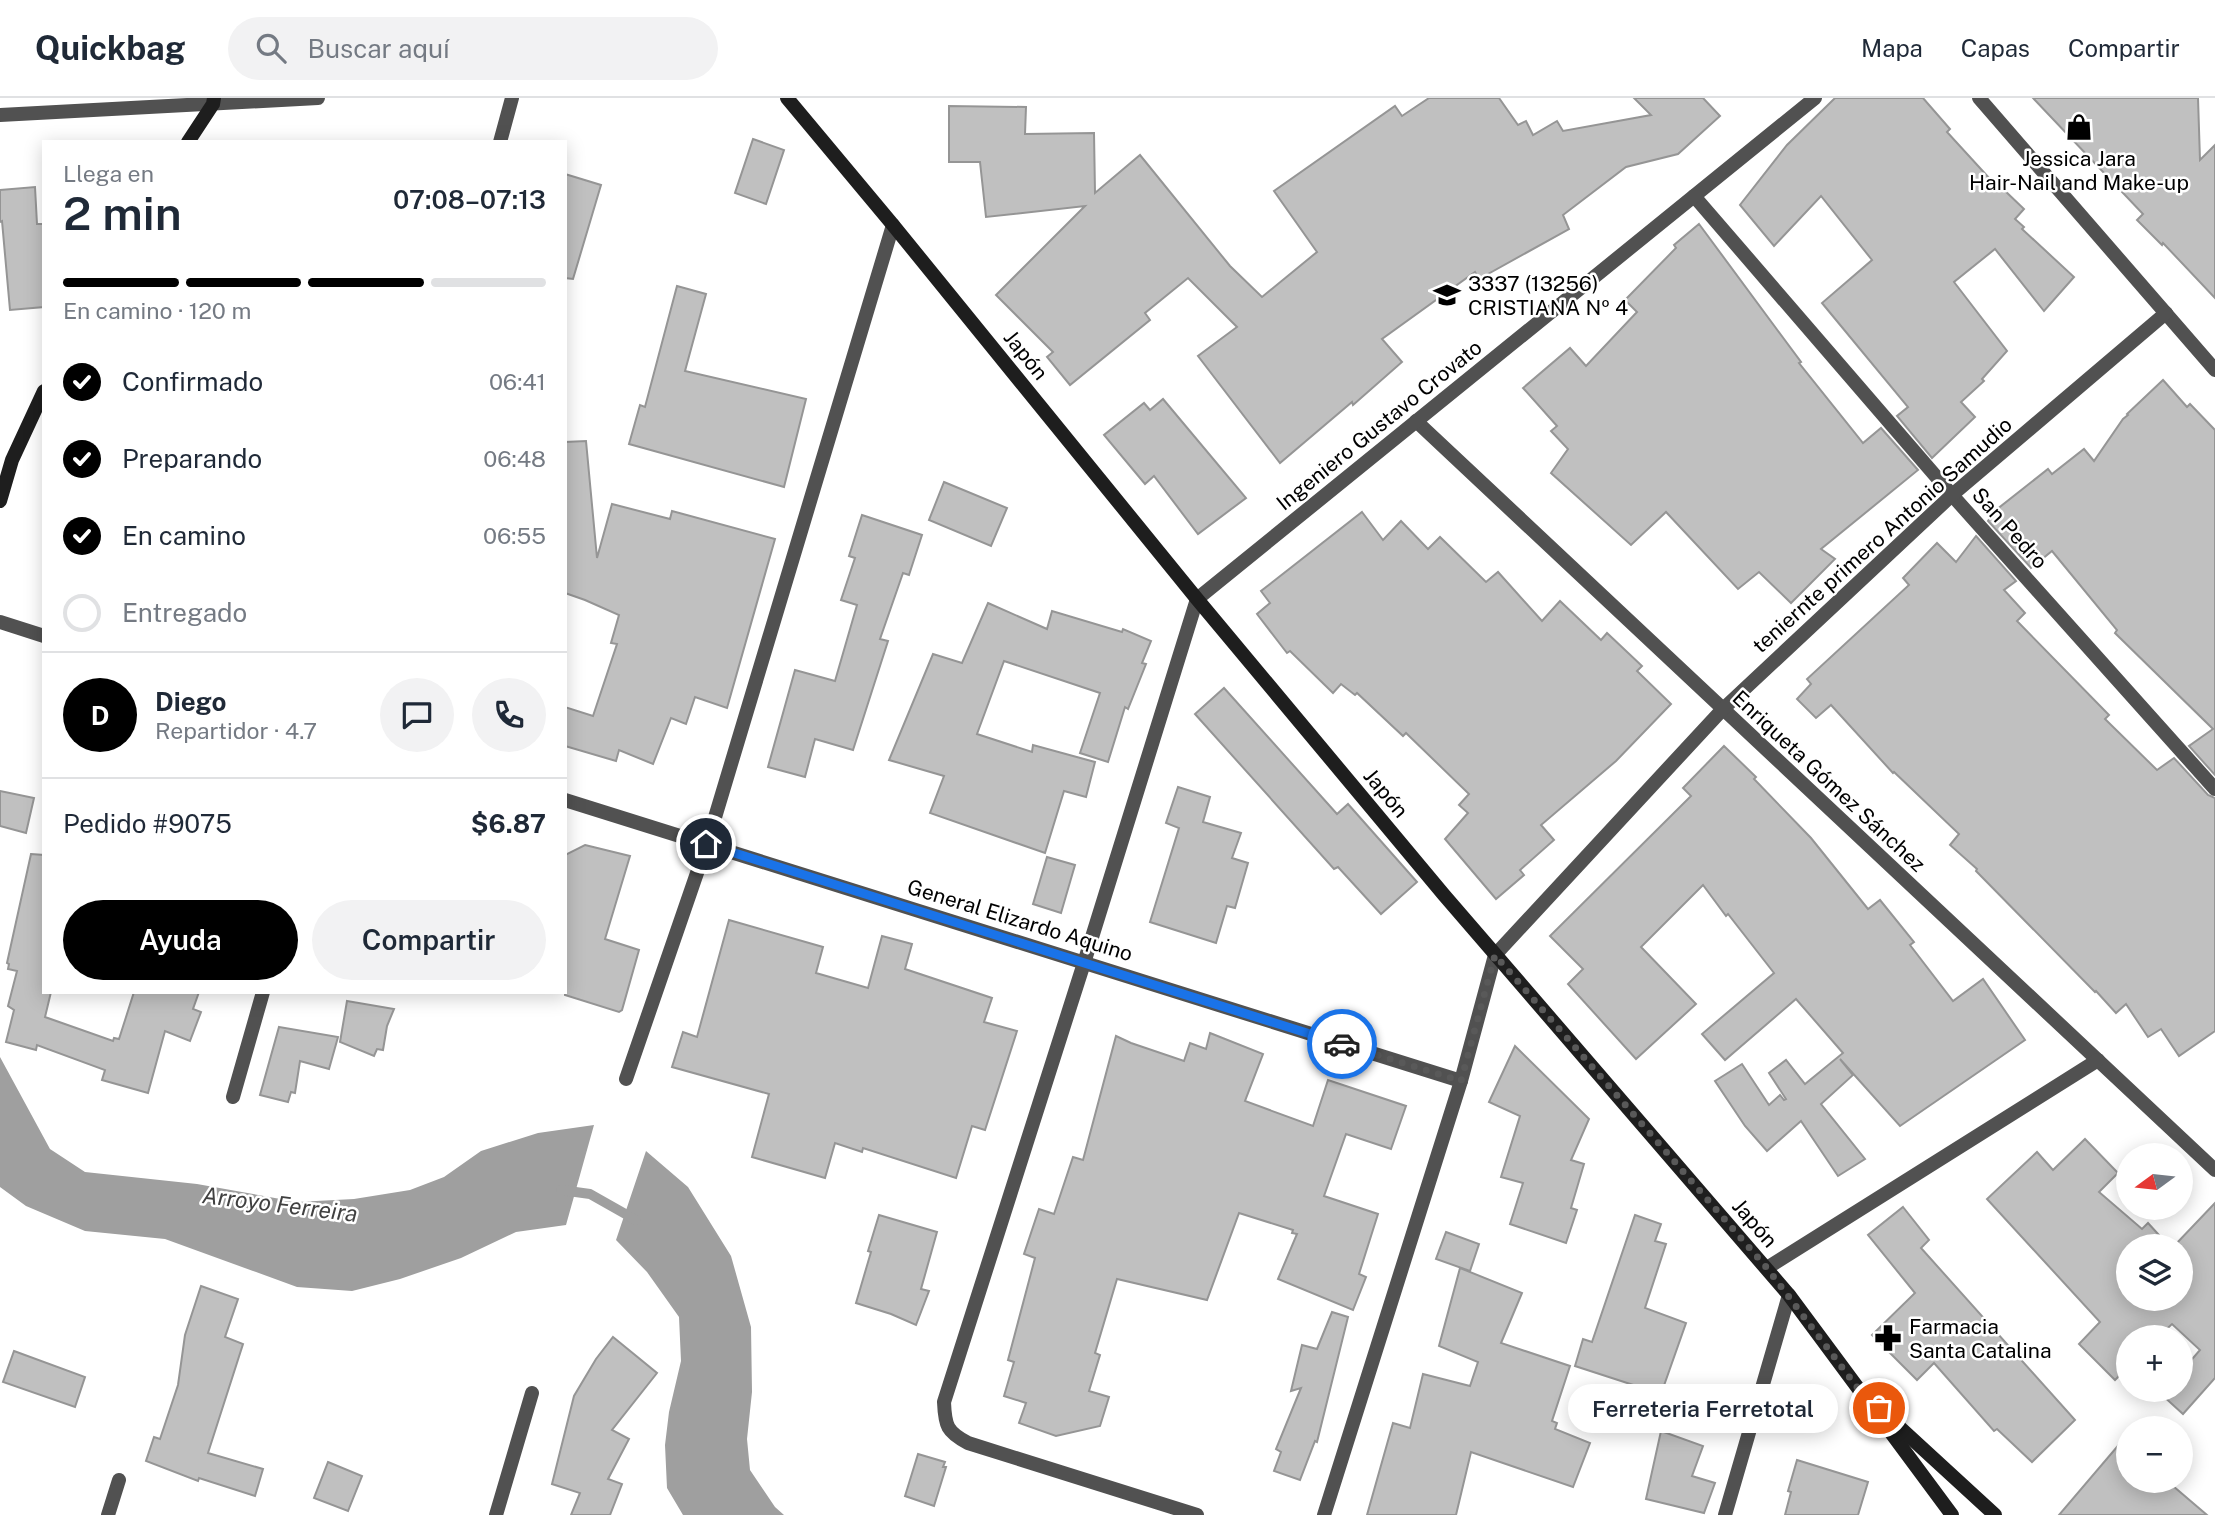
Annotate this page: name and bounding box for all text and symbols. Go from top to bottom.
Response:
search box [228,17,718,80]
text: Quickbag [35,29,186,67]
icon: search [252,29,290,67]
text: Buscar aquí [308,33,449,64]
text: Mapa [1861,34,1923,62]
text: Capas [1961,34,2030,62]
text: Compartir [2068,34,2180,62]
shop icon: Jessica Jara Hair-Nail and Make-up [2064,112,2094,142]
place label: Jessica Jara Hair-Nail and Make-up [1969,146,2189,195]
text: Llega en [63,160,154,187]
text: 07:08–07:13 [393,184,546,215]
text: 2 min [63,186,182,240]
place label: 3337 (13256) CRISTIANA Nº 4 [1468,271,1628,320]
school or university icon: 3337 (13256) CRISTIANA Nº 4 [1432,280,1462,310]
text: En camino · 120 m [63,297,251,324]
street label: Japón [999,325,1053,385]
street label: Ingeniero Gustavo Crovato [1271,334,1487,516]
icon: check [63,363,101,401]
text: Confirmado [122,366,263,397]
text: 06:41 [489,368,546,395]
street label: teniernte primero Antonio Samudio [1747,412,2017,658]
icon: check [63,440,101,478]
text: Preparando [122,443,262,474]
text: 06:48 [483,445,546,472]
street label: San Pedro [1967,482,2053,574]
icon: check [63,517,101,555]
text: En camino [122,520,246,551]
text: 06:55 [483,522,546,549]
text: Entregado [122,597,247,628]
button: chat [380,678,454,752]
button: phone [472,678,546,752]
street label: Enriqueta Gómez Sánchez [1727,685,1931,877]
text: Diego [155,686,226,717]
text: D [91,700,109,731]
text: Repartidor · 4.7 [155,717,317,744]
street label: Japón [1358,763,1414,823]
text: Pedido #9075 [63,808,232,839]
text: $6.87 [471,808,546,839]
pin [676,814,736,874]
icon: home [687,825,725,863]
street label: General Elizardo Aquino [904,874,1136,966]
button: Ayuda [63,900,298,980]
button: Compartir [312,900,546,980]
courier [1307,1009,1377,1079]
icon: car [1323,1025,1361,1063]
north arrow [2116,1143,2193,1220]
map controls [2116,1143,2193,1493]
water label: Arroyo Ferreira [201,1181,359,1227]
street label: Japón [1727,1194,1783,1252]
button: layers [2116,1234,2193,1311]
place label: Farmacia Santa Catalina [1909,1314,2052,1363]
pharmacy icon: Farmacia Santa Catalina [1873,1323,1903,1353]
button: + [2116,1325,2193,1402]
pin [1849,1378,1909,1438]
callout: Ferreteria Ferretotal [1568,1384,1837,1432]
icon: bag [1860,1389,1898,1427]
text: Ferreteria Ferretotal [1592,1395,1814,1422]
button: − [2116,1416,2193,1493]

